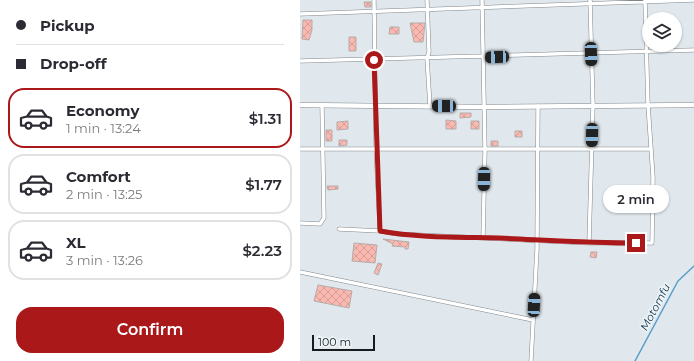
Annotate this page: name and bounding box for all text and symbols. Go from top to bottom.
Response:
map controls [642,12,682,52]
button: layers [642,12,682,52]
text: Pickup [40,16,95,35]
car [585,42,597,66]
route start [365,51,383,69]
car [485,51,509,63]
text: Drop-off [40,54,107,73]
icon: car [18,100,54,136]
car [432,100,456,112]
text: Economy [66,101,139,120]
text: $1.31 [249,109,282,128]
text: 1 min · 13:24 [66,120,141,136]
car [586,123,598,147]
icon: car [18,166,54,202]
text: Comfort [66,167,131,186]
car [478,167,490,191]
text: $1.77 [245,175,282,194]
callout: 2 min [603,185,669,213]
text: 2 min · 13:25 [66,186,142,202]
text: 2 min [617,191,655,207]
icon: car [18,232,54,268]
text: XL [66,233,85,252]
route end [627,234,645,252]
text: $2.23 [242,241,282,260]
text: 3 min · 13:26 [66,252,143,268]
water label: Motomfu [637,281,673,333]
car [527,293,541,317]
button: Confirm [16,307,284,353]
scale bar [312,333,375,352]
text: 100 m [318,335,351,349]

